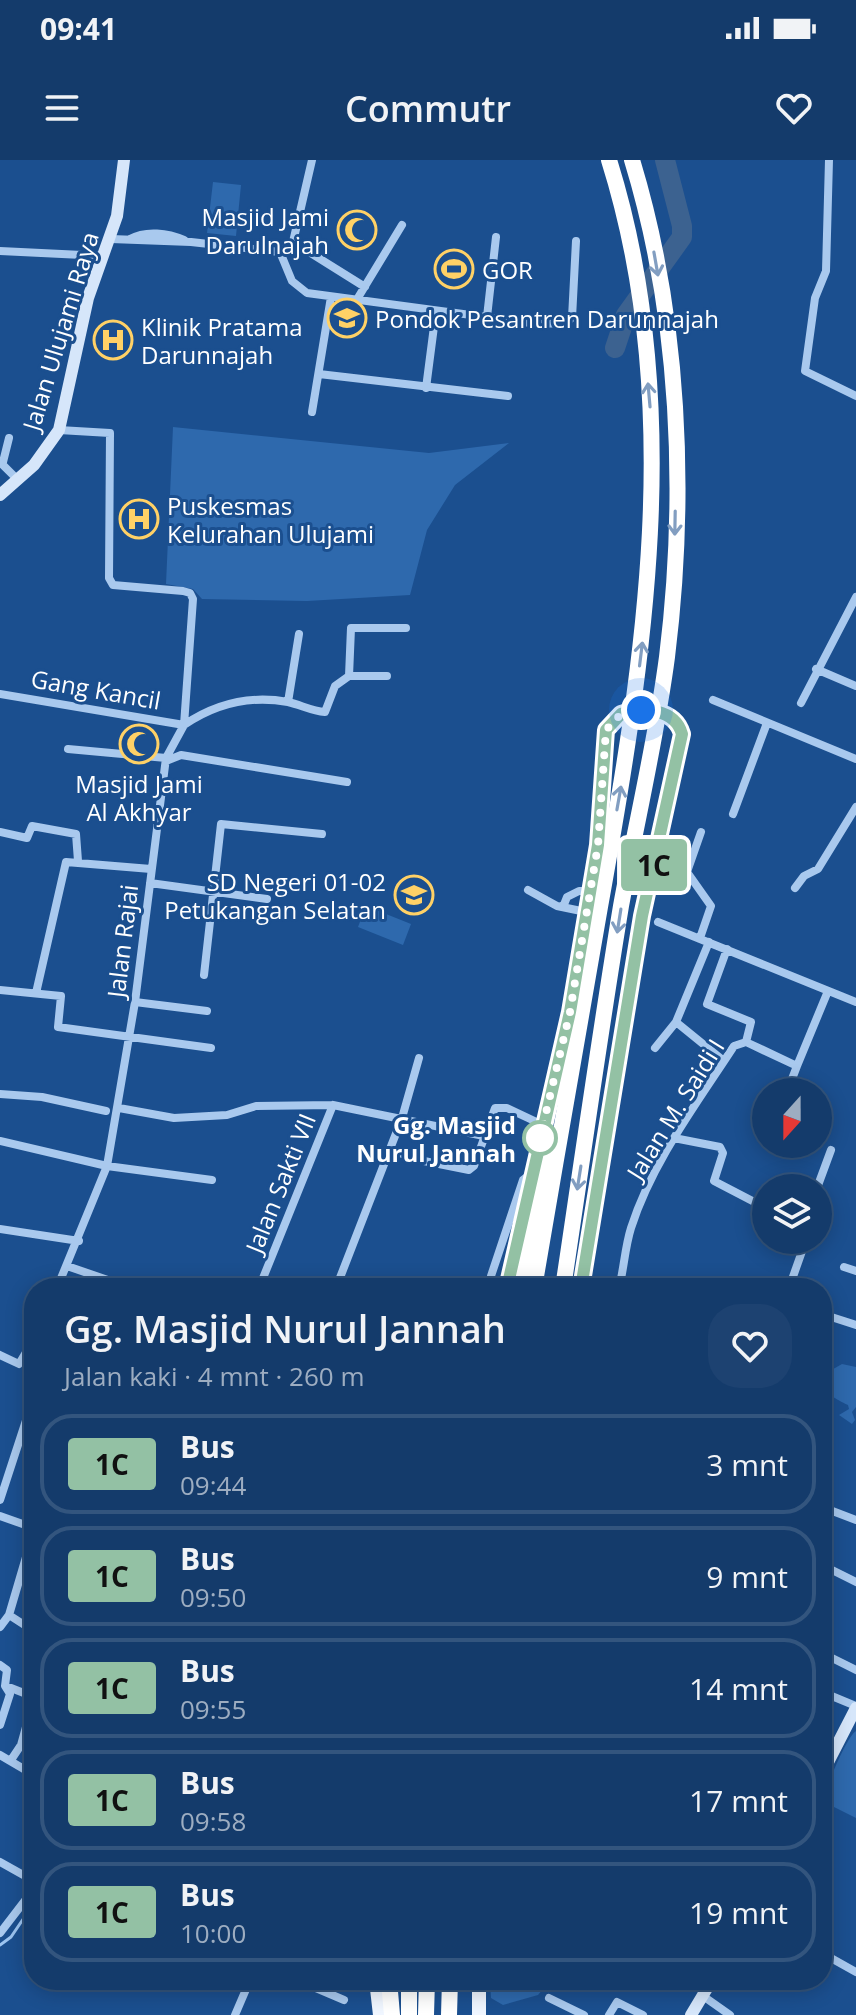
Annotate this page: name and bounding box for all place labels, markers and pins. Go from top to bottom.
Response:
place label: Masjid Jami Darulnajah [202,200,329,261]
mosque icon: Masjid Jami Darulnajah [336,209,378,251]
sports icon: GOR [433,248,475,290]
place label: GOR [482,253,533,286]
school or university icon: Pondok Pesantren Darunnajah [326,297,368,339]
place label: Pondok Pesantren Darunnajah [375,302,719,335]
place label: Klinik Pratama Darunnajah [141,310,302,371]
hospital icon: Klinik Pratama Darunnajah [92,319,134,361]
place label: Puskesmas Kelurahan Ulujami [167,489,374,550]
hospital icon: Puskesmas Kelurahan Ulujami [118,498,160,540]
mosque icon: Masjid Jami Al Akhyar [118,723,160,765]
place label: Masjid Jami Al Akhyar [75,767,203,828]
place label: SD Negeri 01-02 Petukangan Selatan [164,865,386,926]
school or university icon: SD Negeri 01-02 Petukangan Selatan [393,874,435,916]
place label: Gg. Masjid Nurul Jannah [356,1108,516,1169]
marker: Gg. Masjid Nurul Jannah [523,1121,557,1155]

